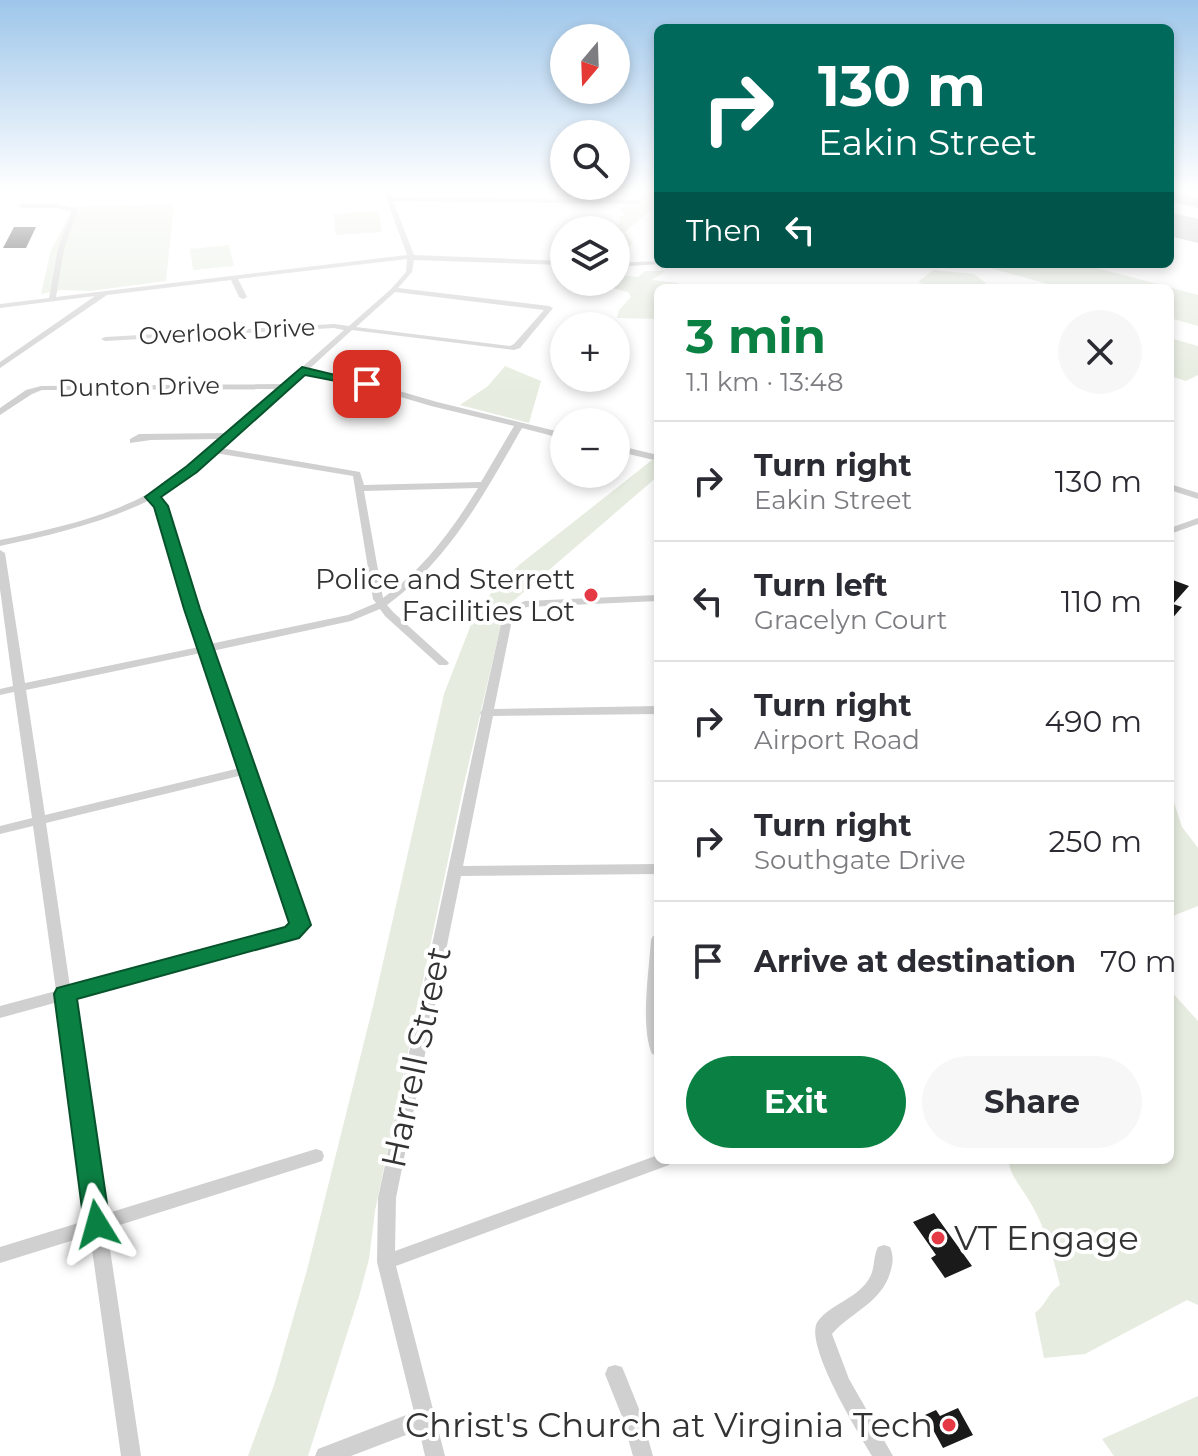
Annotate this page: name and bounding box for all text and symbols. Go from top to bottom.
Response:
north arrow [550,24,630,104]
map controls [550,24,630,488]
text: 130 m [818,52,986,120]
icon: right [686,56,790,160]
button: search [550,120,630,200]
text: Eakin Street [818,120,1037,164]
icon: left [778,208,822,252]
text: Then [686,212,762,249]
button: layers [550,216,630,296]
text: 3 min [686,307,826,365]
button: close [1058,310,1142,394]
street label: Overlook Drive [138,312,316,351]
button: + [550,312,630,392]
pin [333,350,401,418]
icon: arrive [345,362,389,406]
text: 1.1 km · 13:48 [686,366,843,398]
street label: Dunton Drive [58,371,220,402]
button: − [550,408,630,488]
text: Turn right [754,447,911,484]
icon: right [686,459,730,503]
text: 130 m [1055,463,1142,500]
text: Eakin Street [754,484,912,516]
place label: Police and Sterrett Facilities Lot [315,562,575,628]
text: Turn left [754,567,887,604]
icon: left [686,579,730,623]
text: 110 m [1061,583,1142,620]
marker: Police and Sterrett Facilities Lot [582,586,600,604]
text: Gracelyn Court [754,604,947,636]
text: Turn right [754,687,911,724]
icon: right [686,699,730,743]
text: 490 m [1045,703,1142,740]
text: Airport Road [754,724,920,756]
text: Turn right [754,807,911,844]
icon: right [686,819,730,863]
text: 250 m [1048,823,1142,860]
text: Southgate Drive [754,844,966,876]
icon: arrive [686,939,730,983]
street label: Harrell Street [372,943,460,1171]
text: Arrive at destination [754,943,1076,980]
text: 70 m [1100,943,1177,980]
button: Exit [686,1056,906,1148]
button: Share [922,1056,1142,1148]
position arrow [55,1182,139,1266]
place label: VT Engage [954,1217,1139,1259]
marker: VT Engage [929,1229,947,1247]
place label: Christ's Church at Virginia Tech [405,1404,933,1446]
marker: Christ's Church at Virginia Tech [940,1416,958,1434]

